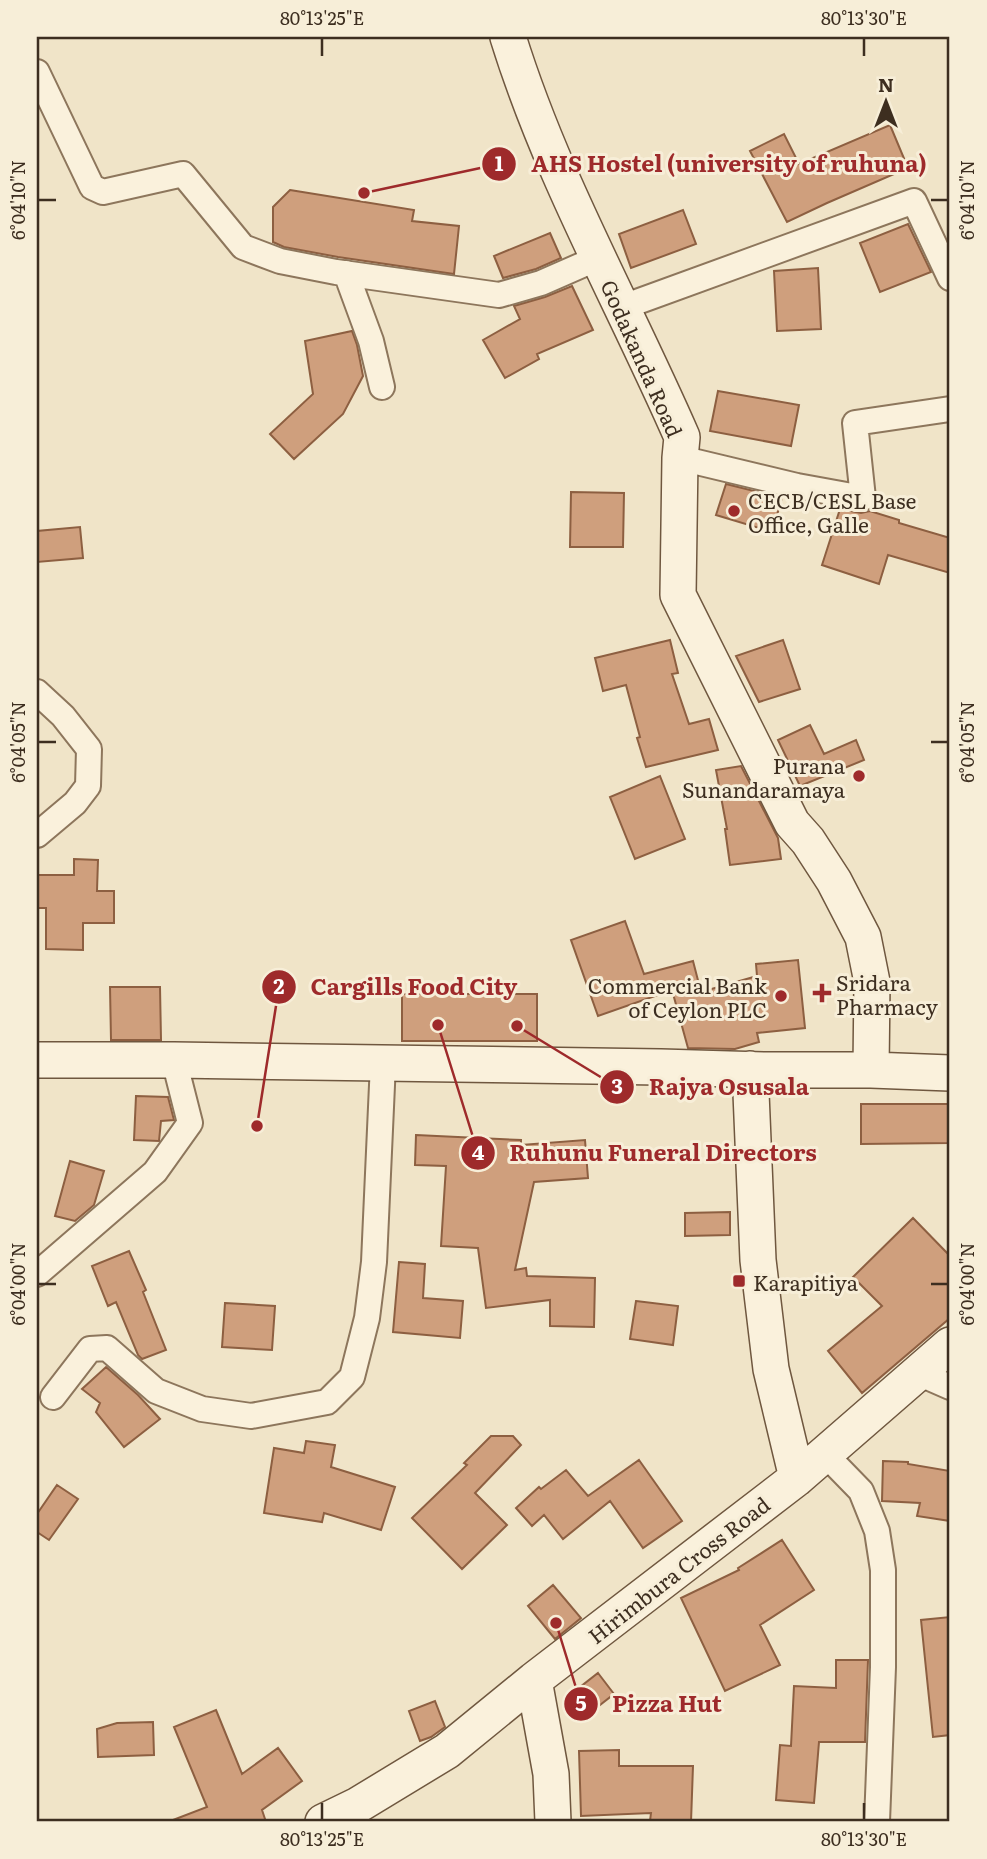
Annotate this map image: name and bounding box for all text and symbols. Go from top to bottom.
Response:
text: 80°13'25"E [280,4,364,31]
text: 80°13'30"E [821,4,907,31]
north arrow [850,66,920,136]
text: N [878,70,894,98]
callout: AHS Hostel (university of ruhuna) [482,142,940,186]
text: AHS Hostel (university of ruhuna) [531,145,927,179]
text: 1 [495,146,504,177]
text: 6°04'10"N [4,160,31,240]
text: 6°04'10"N [953,160,980,240]
street label: Godakanda Road [594,274,692,442]
place label: CECB/CESL Base Office, Galle [748,484,916,539]
marker: CECB/CESL Base Office, Galle [726,503,742,519]
text: 6°04'05"N [4,701,31,783]
text: 6°04'05"N [953,701,980,783]
place label: Purana Sunandaramaya [682,749,846,804]
marker: Purana Sunandaramaya [851,768,867,784]
callout: Cargills Food City [262,965,532,1009]
place label: Sridara Pharmacy [836,966,939,1021]
text: Cargills Food City [311,968,517,1002]
text: 2 [273,969,285,1000]
place label: Commercial Bank of Ceylon PLC [588,969,767,1024]
marker: Sridara Pharmacy [814,985,830,1001]
marker: Commercial Bank of Ceylon PLC [773,988,789,1004]
callout: Rajya Osusala [600,1065,823,1109]
text: Rajya Osusala [649,1068,810,1102]
text: 3 [611,1069,623,1100]
callout: Ruhunu Funeral Directors [460,1131,831,1175]
text: Ruhunu Funeral Directors [509,1134,817,1168]
text: 4 [472,1135,485,1166]
text: 6°04'00"N [4,1243,31,1325]
text: 6°04'00"N [953,1243,980,1325]
place label: Karapitiya [753,1266,859,1297]
marker: Karapitiya [731,1273,747,1289]
street label: Hirimbura Cross Road [581,1488,776,1650]
callout: Pizza Hut [563,1682,736,1726]
text: Pizza Hut [612,1685,722,1719]
text: 5 [575,1686,587,1717]
text: 80°13'25"E [280,1825,364,1852]
text: 80°13'30"E [821,1825,907,1852]

